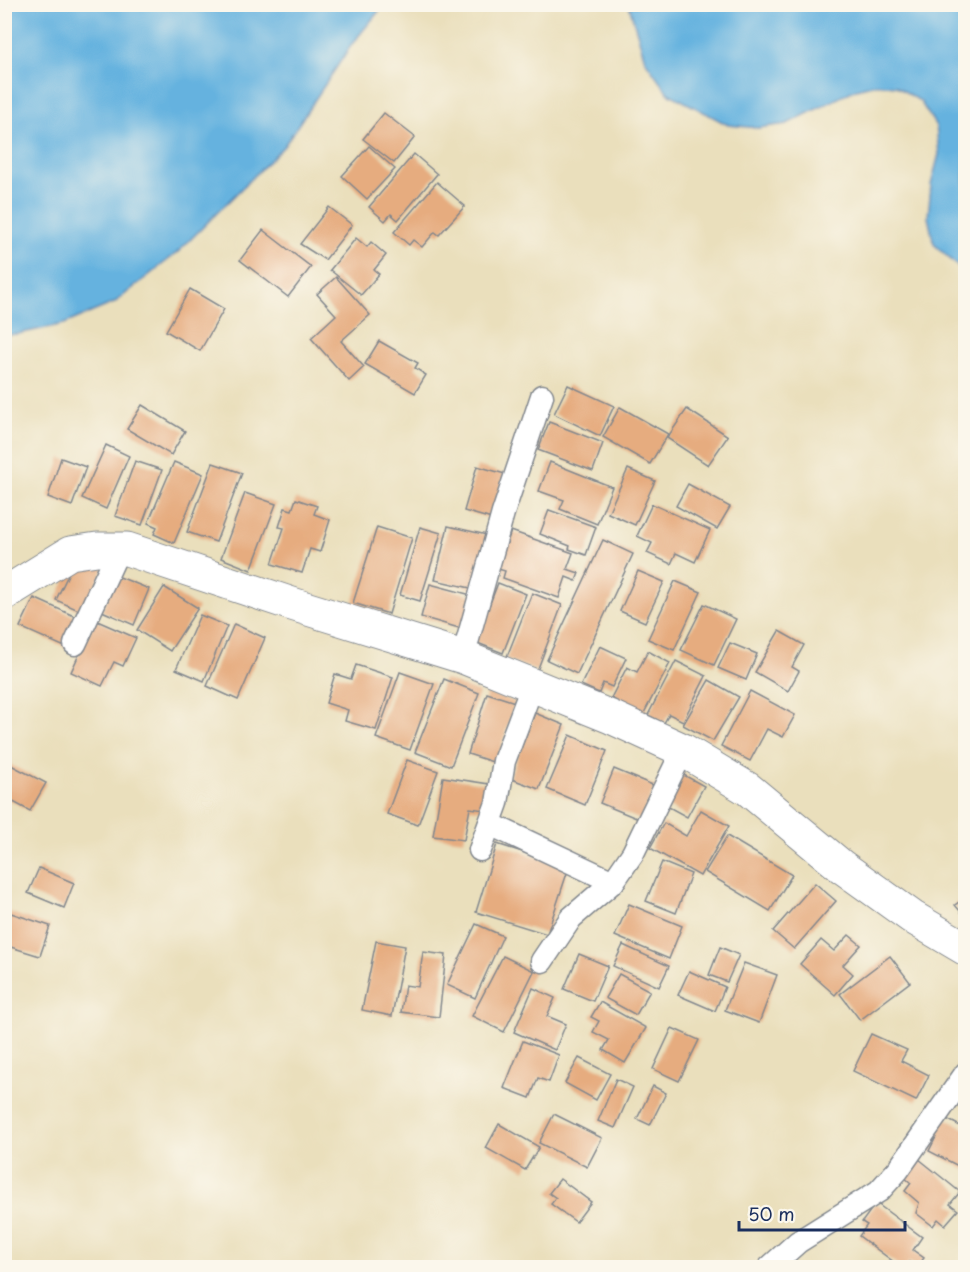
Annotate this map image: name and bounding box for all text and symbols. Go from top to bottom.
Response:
scale bar [739,1194,906,1232]
text: 50 m [748,1200,795,1227]

